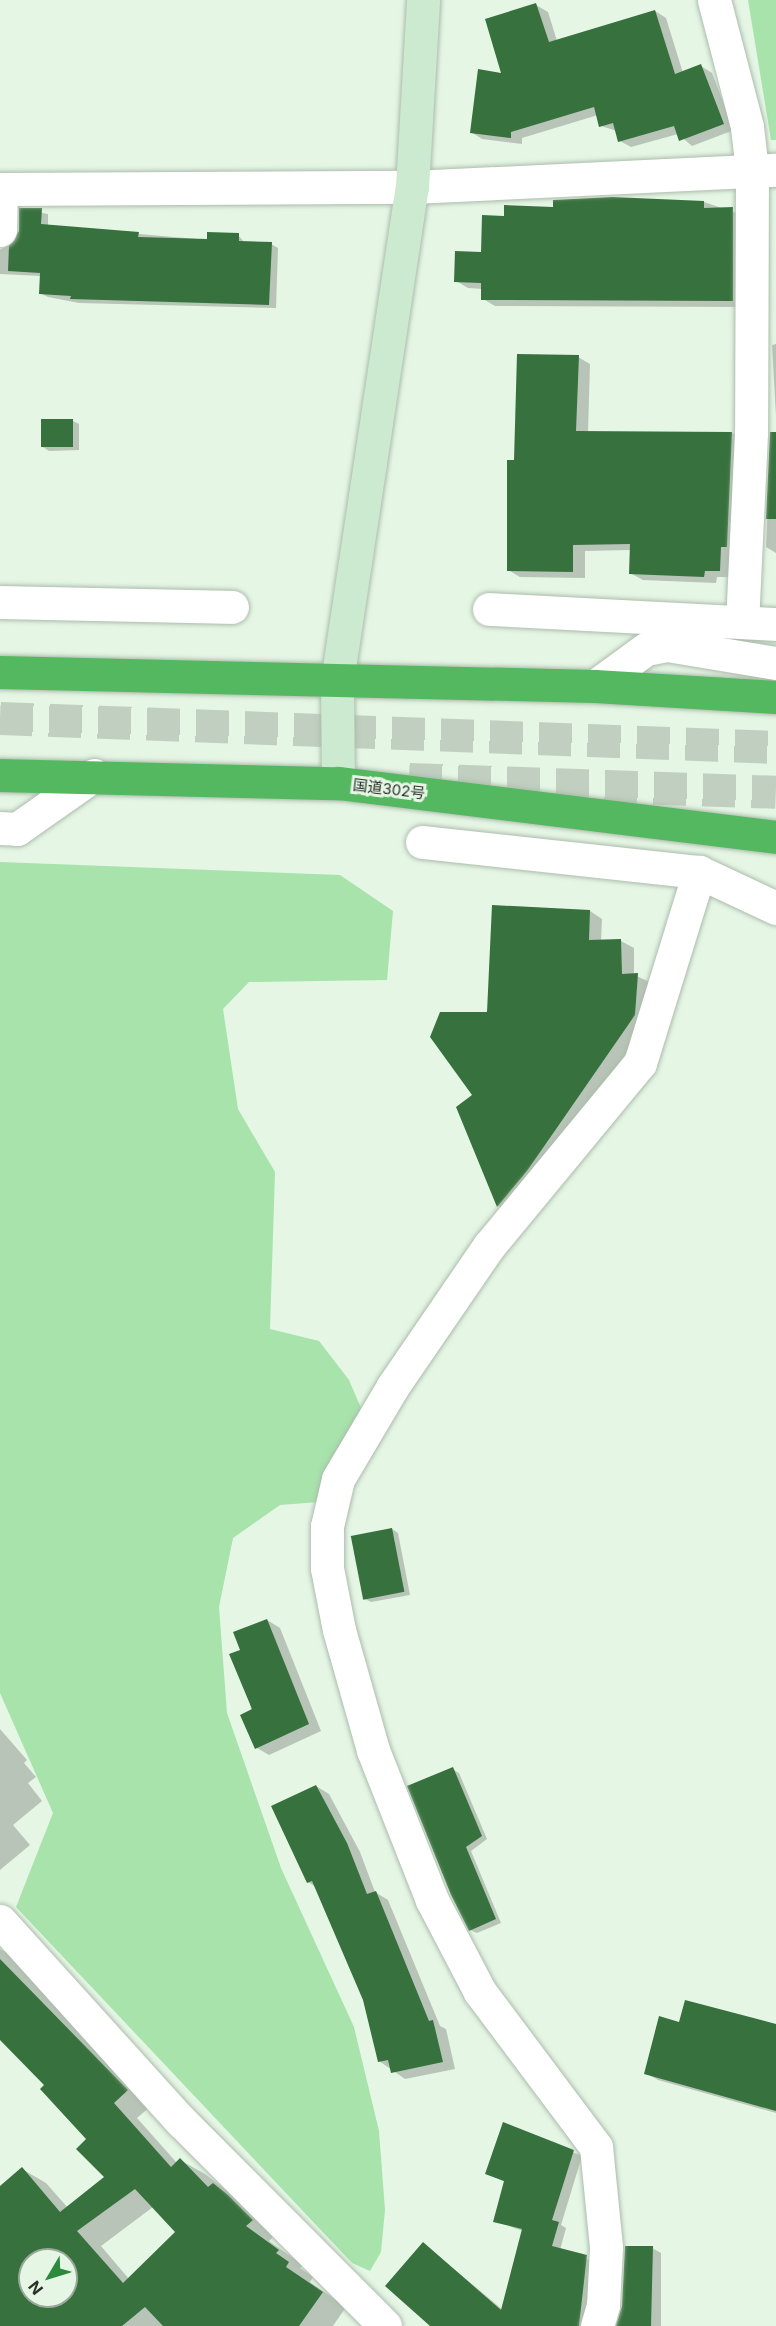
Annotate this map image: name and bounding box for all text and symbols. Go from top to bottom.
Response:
street label: 国道302号 [352,776,426,802]
north arrow [18,2248,78,2308]
text: N [24,2277,47,2299]

